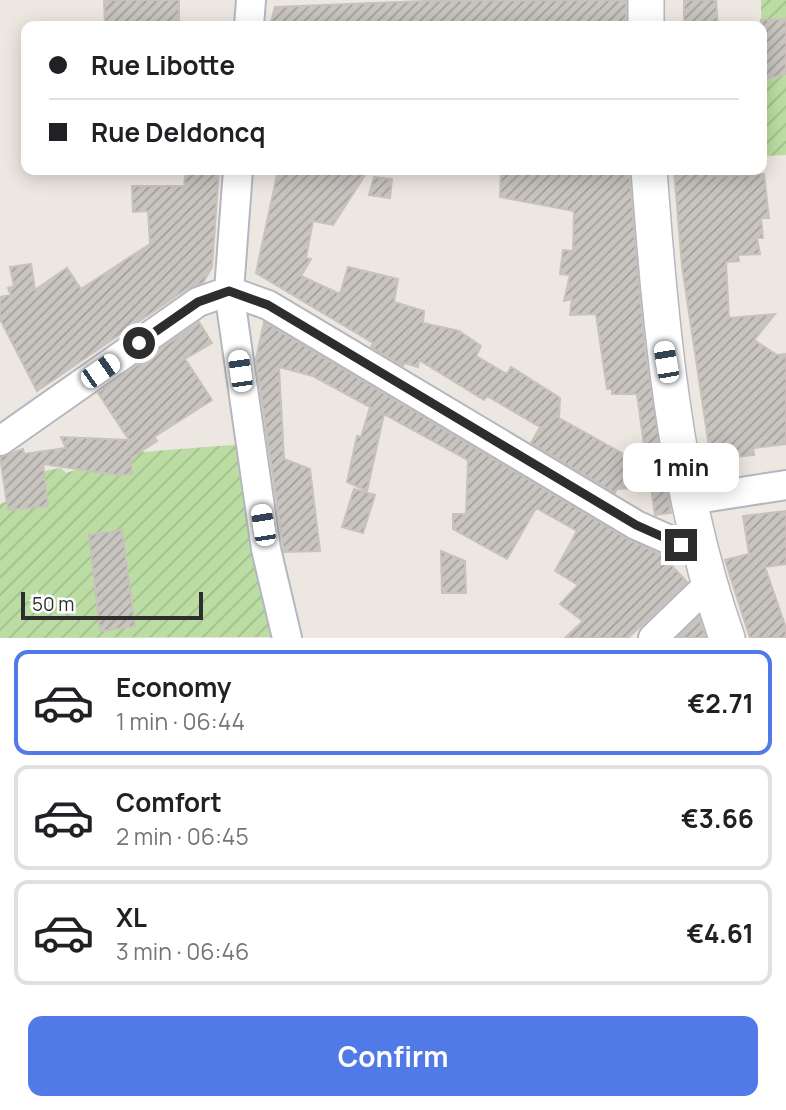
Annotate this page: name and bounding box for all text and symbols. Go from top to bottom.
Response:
text: Rue Libotte [91,47,235,83]
text: Rue Deldoncq [91,114,266,150]
route start [123,327,155,359]
car [653,339,680,385]
car [227,349,254,393]
car [77,350,124,392]
callout: 1 min [623,444,739,492]
text: 1 min [653,451,709,483]
car [250,503,277,547]
route end [665,529,697,561]
scale bar [21,589,203,620]
text: 50 m [32,591,74,617]
text: Economy [116,669,231,705]
icon: car [32,671,95,734]
text: €2.71 [688,685,754,721]
text: 1 min · 06:44 [116,705,245,737]
text: Comfort [116,784,222,820]
icon: car [32,786,95,849]
text: €3.66 [681,800,754,836]
text: 2 min · 06:45 [116,820,249,852]
text: XL [116,899,147,935]
icon: car [32,901,95,964]
text: €4.61 [686,915,754,951]
text: 3 min · 06:46 [116,935,249,967]
button: Confirm [28,1016,758,1096]

